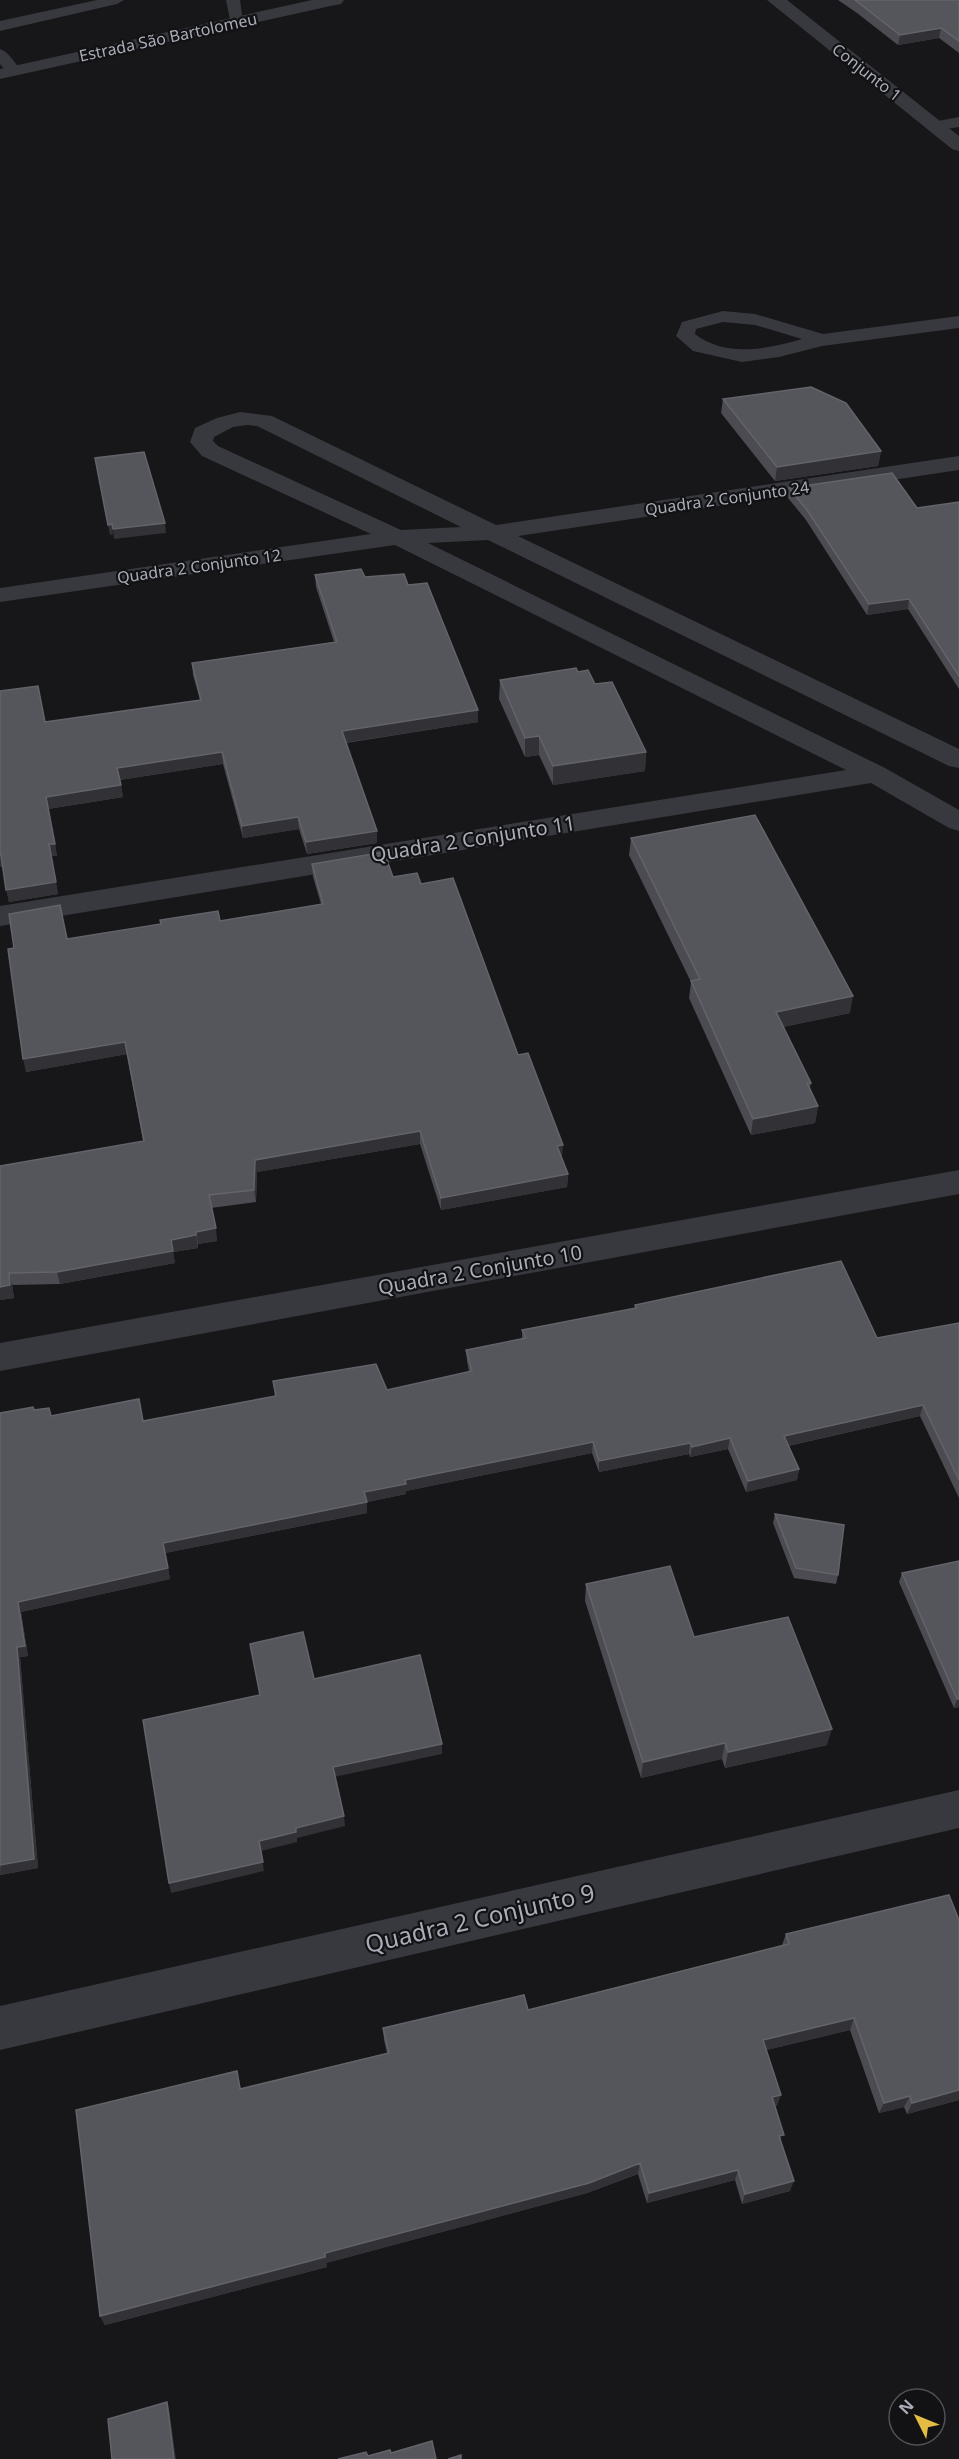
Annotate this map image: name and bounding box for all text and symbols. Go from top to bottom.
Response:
street label: Estrada São Bartolomeu [77,7,259,67]
street label: Conjunto 1 [828,38,906,106]
street label: Quadra 2 Conjunto 24 [644,476,810,520]
street label: Quadra 2 Conjunto 12 [116,544,282,588]
street label: Quadra 2 Conjunto 11 [369,809,577,868]
street label: Quadra 2 Conjunto 10 [376,1238,584,1301]
street label: Quadra 2 Conjunto 9 [362,1875,598,1960]
north arrow [887,2387,947,2447]
text: N [894,2395,919,2419]

